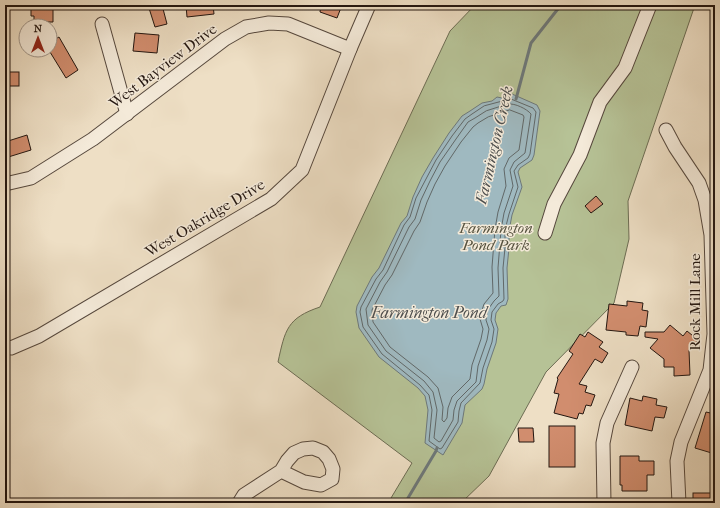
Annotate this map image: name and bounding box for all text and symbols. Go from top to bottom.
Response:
north arrow [18,18,58,58]
street label: West Bayview Drive [105,19,221,113]
text: N [34,22,43,35]
water label: Farmington Creek [471,84,517,207]
street label: West Oakridge Drive [141,175,268,261]
park label: Farmington Pond Park [458,219,533,254]
street label: Rock Mill Lane [686,253,704,351]
water label: Farmington Pond [370,303,489,322]

